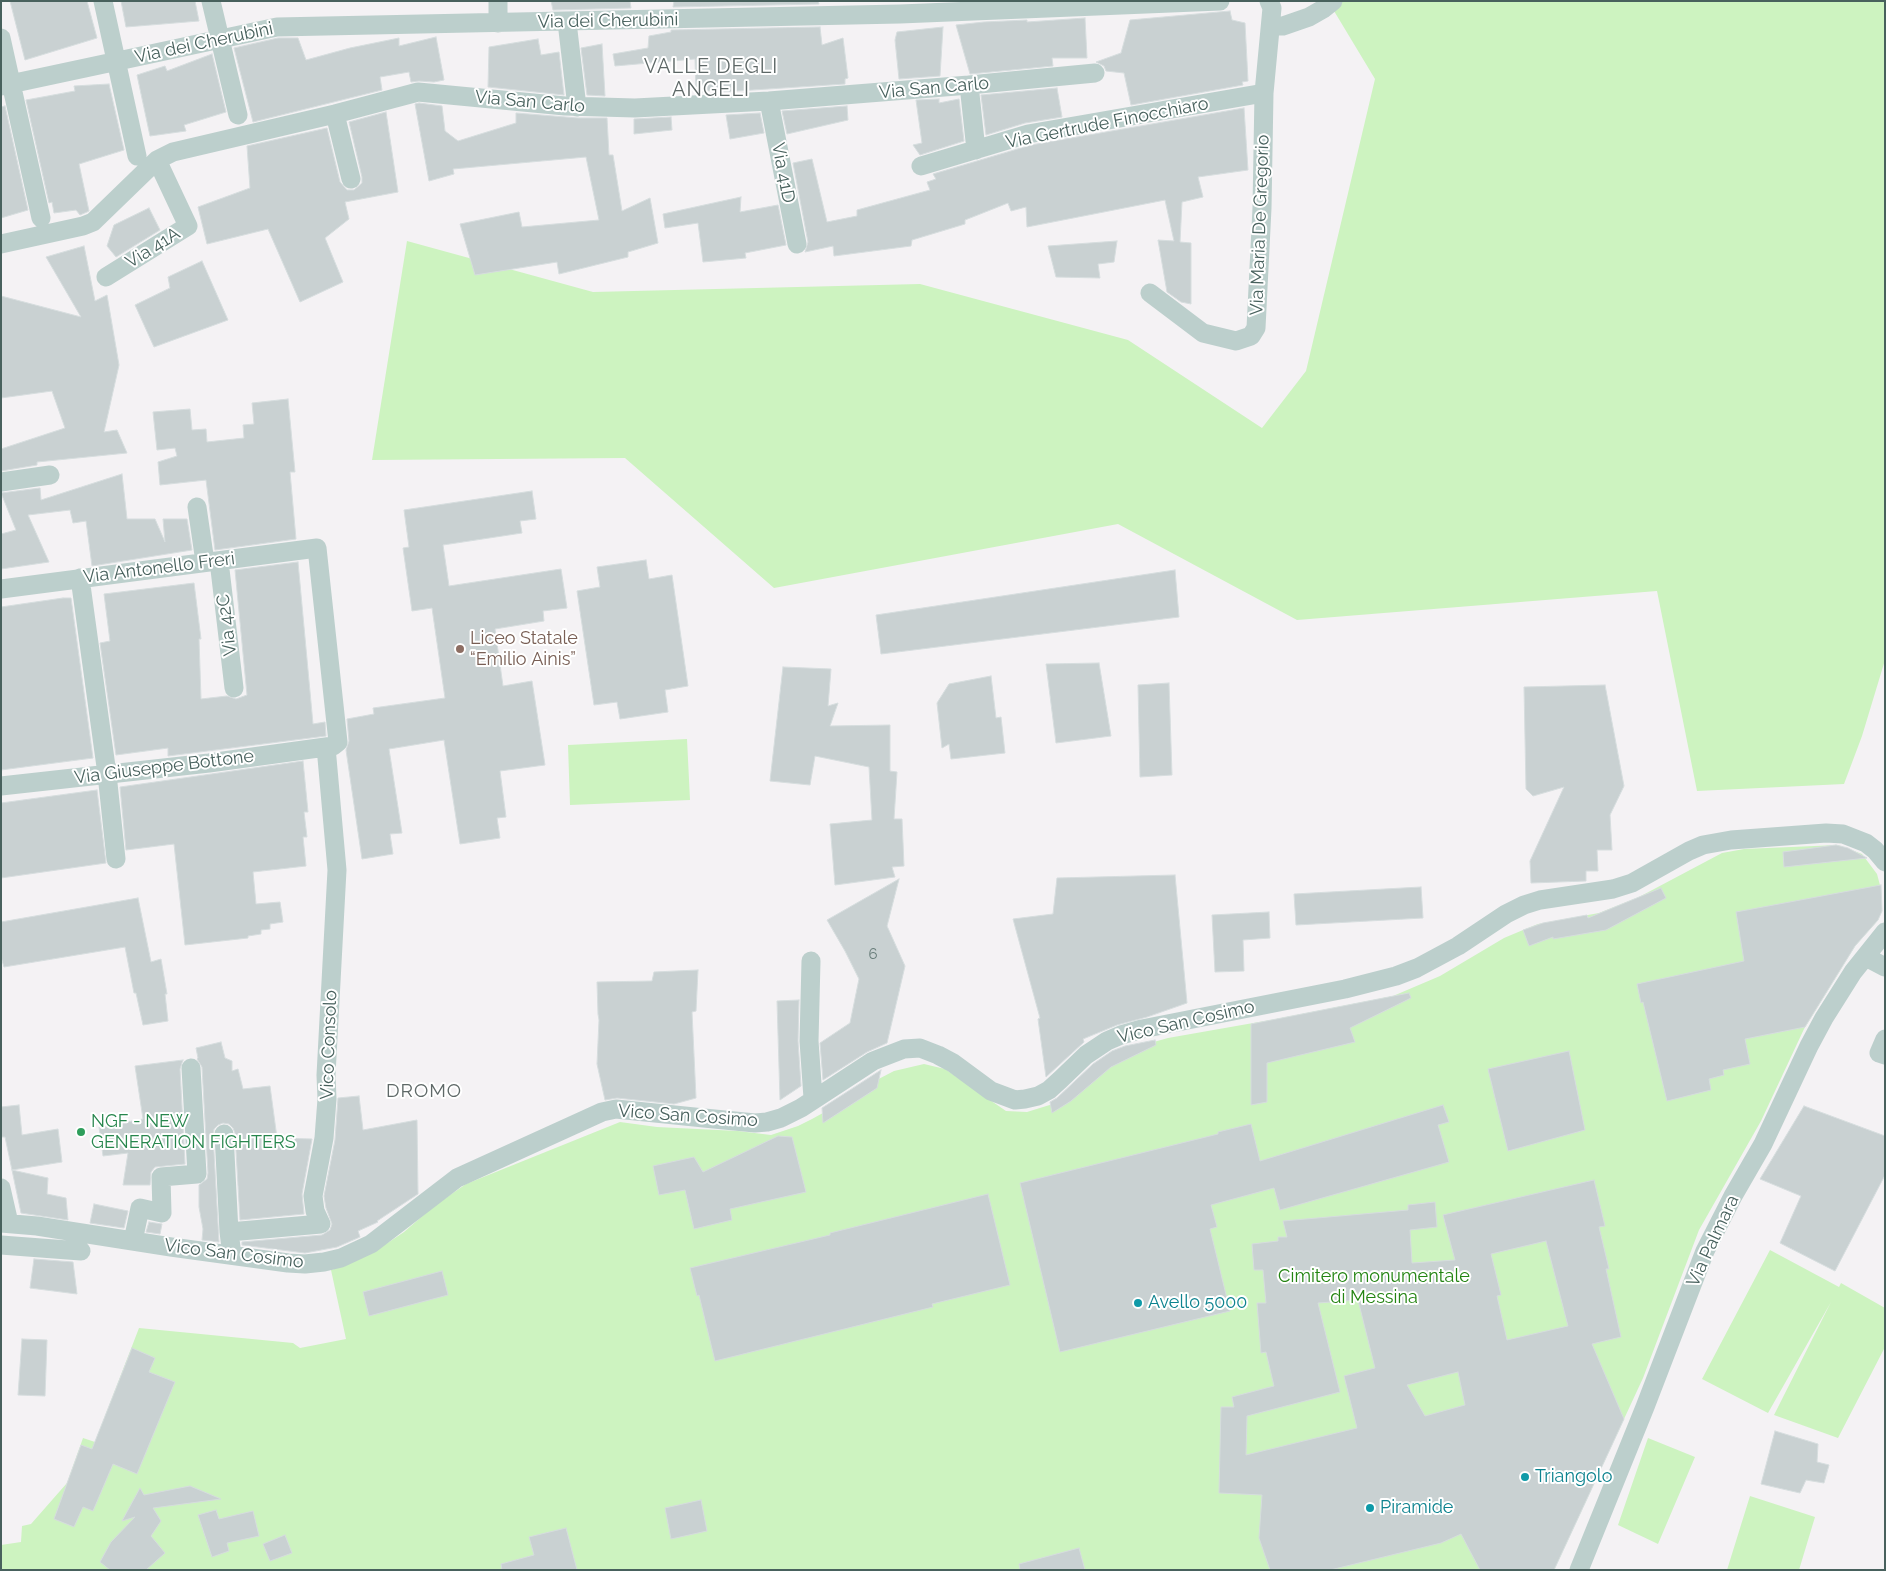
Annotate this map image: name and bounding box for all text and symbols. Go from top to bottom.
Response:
street label: Via dei Cherubini [537,9,679,33]
street label: Via dei Cherubini [133,18,275,68]
district label: VALLE DEGLI ANGELI [642,55,780,102]
street label: Via San Carlo [878,72,990,104]
street label: Via San Carlo [474,86,586,118]
street label: Via Gertrude Finocchiaro [1004,93,1210,153]
street label: Via Maria De Gregorio [1246,134,1274,316]
street label: Via 41D [767,141,799,205]
street label: Via 41A [122,223,184,273]
street label: Via Antonello Freri [82,548,236,588]
street label: Via 42C [212,593,242,657]
place label: Liceo Statale “Emilio Ainis” [470,628,578,670]
marker: Liceo Statale “Emilio Ainis” [454,643,466,655]
street label: Via Giuseppe Bottone [73,745,255,789]
house number: 6 [868,945,878,963]
street label: Vico Consolo [316,990,342,1100]
street label: Vico San Cosimo [1115,996,1257,1048]
district label: DROMO [385,1080,463,1102]
street label: Vico San Cosimo [617,1100,759,1132]
place label: NGF - NEW GENERATION FIGHTERS [91,1111,296,1154]
marker: NGF - NEW GENERATION FIGHTERS [75,1126,87,1138]
street label: Via Palmara [1682,1192,1744,1290]
street label: Vico San Cosimo [163,1235,305,1273]
park label: Cimitero monumentale di Messina [1278,1266,1470,1308]
place label: Avello 5000 [1148,1292,1247,1314]
marker: Avello 5000 [1132,1297,1144,1309]
place label: Triangolo [1535,1466,1612,1488]
marker: Triangolo [1519,1471,1531,1483]
place label: Piramide [1380,1497,1453,1519]
marker: Piramide [1364,1502,1376,1514]

